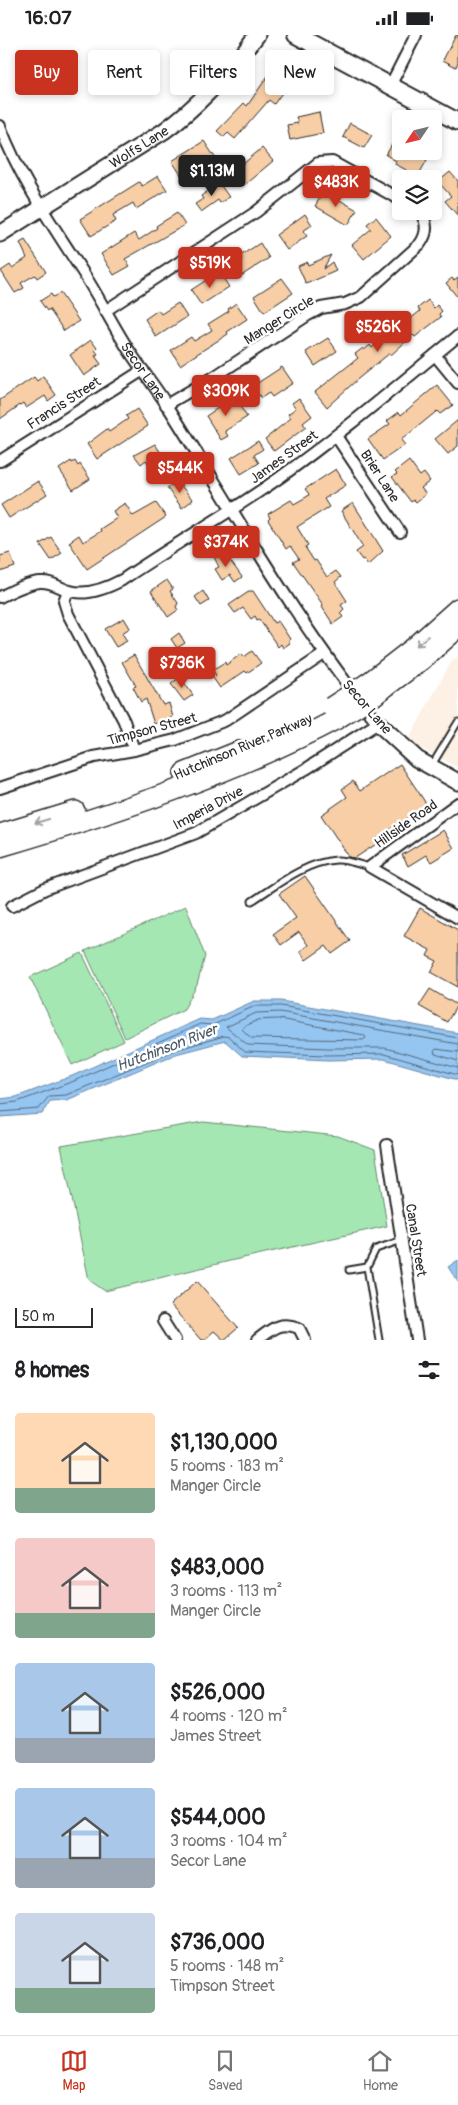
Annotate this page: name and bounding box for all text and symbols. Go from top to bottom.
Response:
text: 16:07 [25,6,72,30]
chip: Buy [15,50,78,95]
chip: Rent [88,50,160,95]
chip: Filters [170,50,255,95]
chip: New [265,50,334,95]
north arrow [392,110,442,160]
map controls [392,110,442,220]
street label: Wolfs Lane [106,122,172,172]
pin: $1.13M [171,155,253,197]
text: $1.13M [189,161,235,181]
pin: $483K [301,165,371,208]
button: layers [392,170,442,220]
text: $483K [314,172,358,192]
pin: $519K [175,247,245,289]
text: $519K [189,253,231,273]
street label: Manger Circle [241,292,317,348]
pin: $526K [343,311,413,353]
text: $526K [355,317,401,337]
street label: Secor Lane [117,339,169,403]
street label: Francis Street [24,373,104,433]
pin: $309K [191,375,261,417]
text: $309K [203,381,249,401]
street label: James Street [247,426,322,487]
street label: Brier Lane [357,447,403,506]
pin: $544K [145,451,215,494]
text: $544K [157,458,203,478]
pin: $374K [191,525,261,568]
text: $374K [204,532,249,552]
one-way arrow [415,635,428,647]
pin: $736K [147,647,217,689]
text: $736K [159,653,205,673]
street label: Secor Lane [339,676,395,738]
street label: Timpson Street [106,709,199,749]
street label: Hutchinson River Parkway [171,710,315,784]
street label: Imperia Drive [170,782,246,834]
street label: Hillside Road [371,796,441,852]
one-way arrow [34,816,50,826]
water label: Hutchinson River [114,1020,222,1076]
street label: Canal Street [402,1202,430,1278]
scale bar [15,1305,92,1328]
text: 50 m [22,1308,55,1325]
icon: filters [415,1356,443,1384]
text: 8 homes [15,1357,89,1384]
text: $1,130,000 [170,1429,278,1456]
icon: home [55,1433,115,1493]
text: 5 rooms · 183 m² [170,1456,284,1476]
text: Manger Circle [170,1476,261,1496]
text: $483,000 [170,1554,264,1581]
icon: home [55,1558,115,1618]
text: 3 rooms · 113 m² [170,1581,282,1601]
text: Manger Circle [170,1601,261,1621]
text: $526,000 [170,1679,265,1706]
icon: home [55,1683,115,1743]
text: 4 rooms · 120 m² [170,1706,287,1726]
text: James Street [170,1726,261,1746]
text: $544,000 [170,1804,266,1831]
icon: home [55,1808,115,1868]
text: 3 rooms · 104 m² [170,1831,287,1851]
text: Secor Lane [170,1851,246,1871]
text: $736,000 [170,1929,265,1956]
icon: home [55,1933,115,1993]
text: 5 rooms · 148 m² [170,1956,284,1976]
text: Timpson Street [170,1976,275,1996]
tab: Map [60,2047,88,2094]
tab: Saved [208,2047,243,2094]
tab: Home [363,2047,398,2094]

